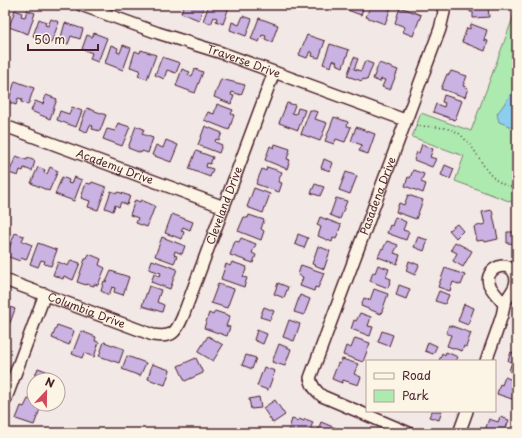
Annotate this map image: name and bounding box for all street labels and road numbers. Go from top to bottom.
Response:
street label: Traverse Drive [205,40,283,82]
street label: Academy Drive [74,144,156,188]
street label: Pasadena Drive [355,154,400,237]
street label: Cleveland Drive [201,164,246,247]
street label: Columbia Drive [45,288,128,332]

